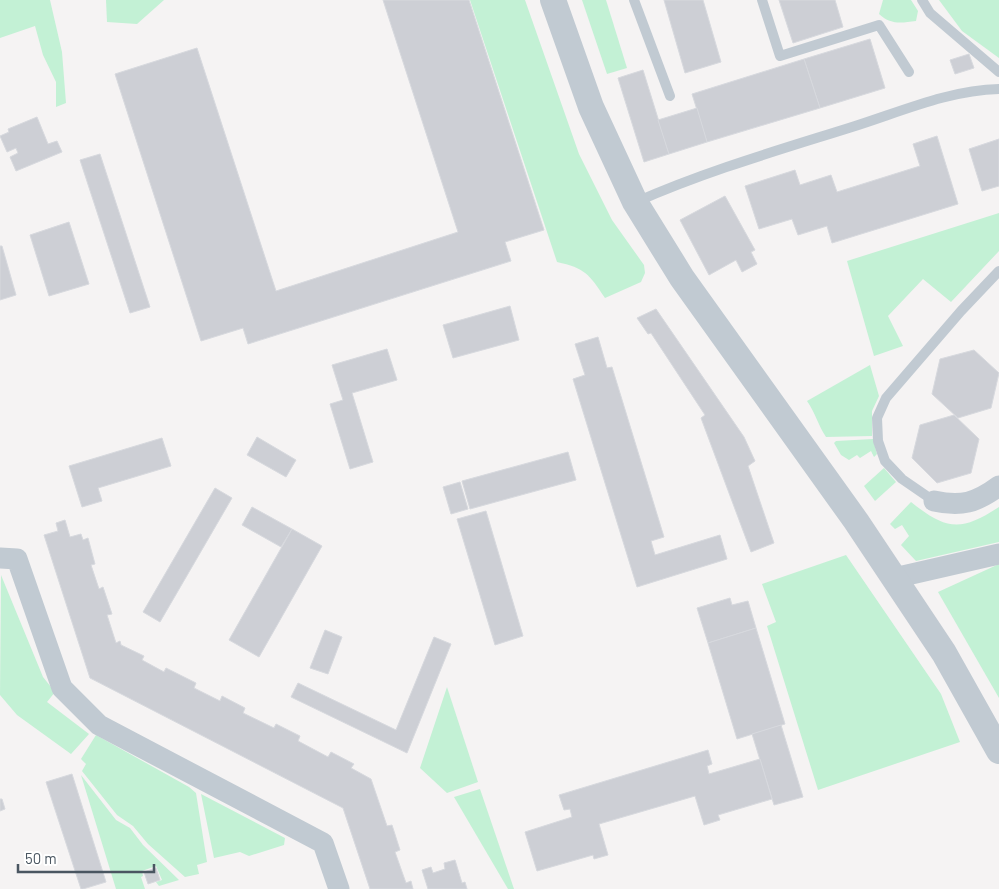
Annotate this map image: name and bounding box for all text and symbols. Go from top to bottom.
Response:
scale bar [18,842,154,874]
text: 50 m [25,849,57,867]

